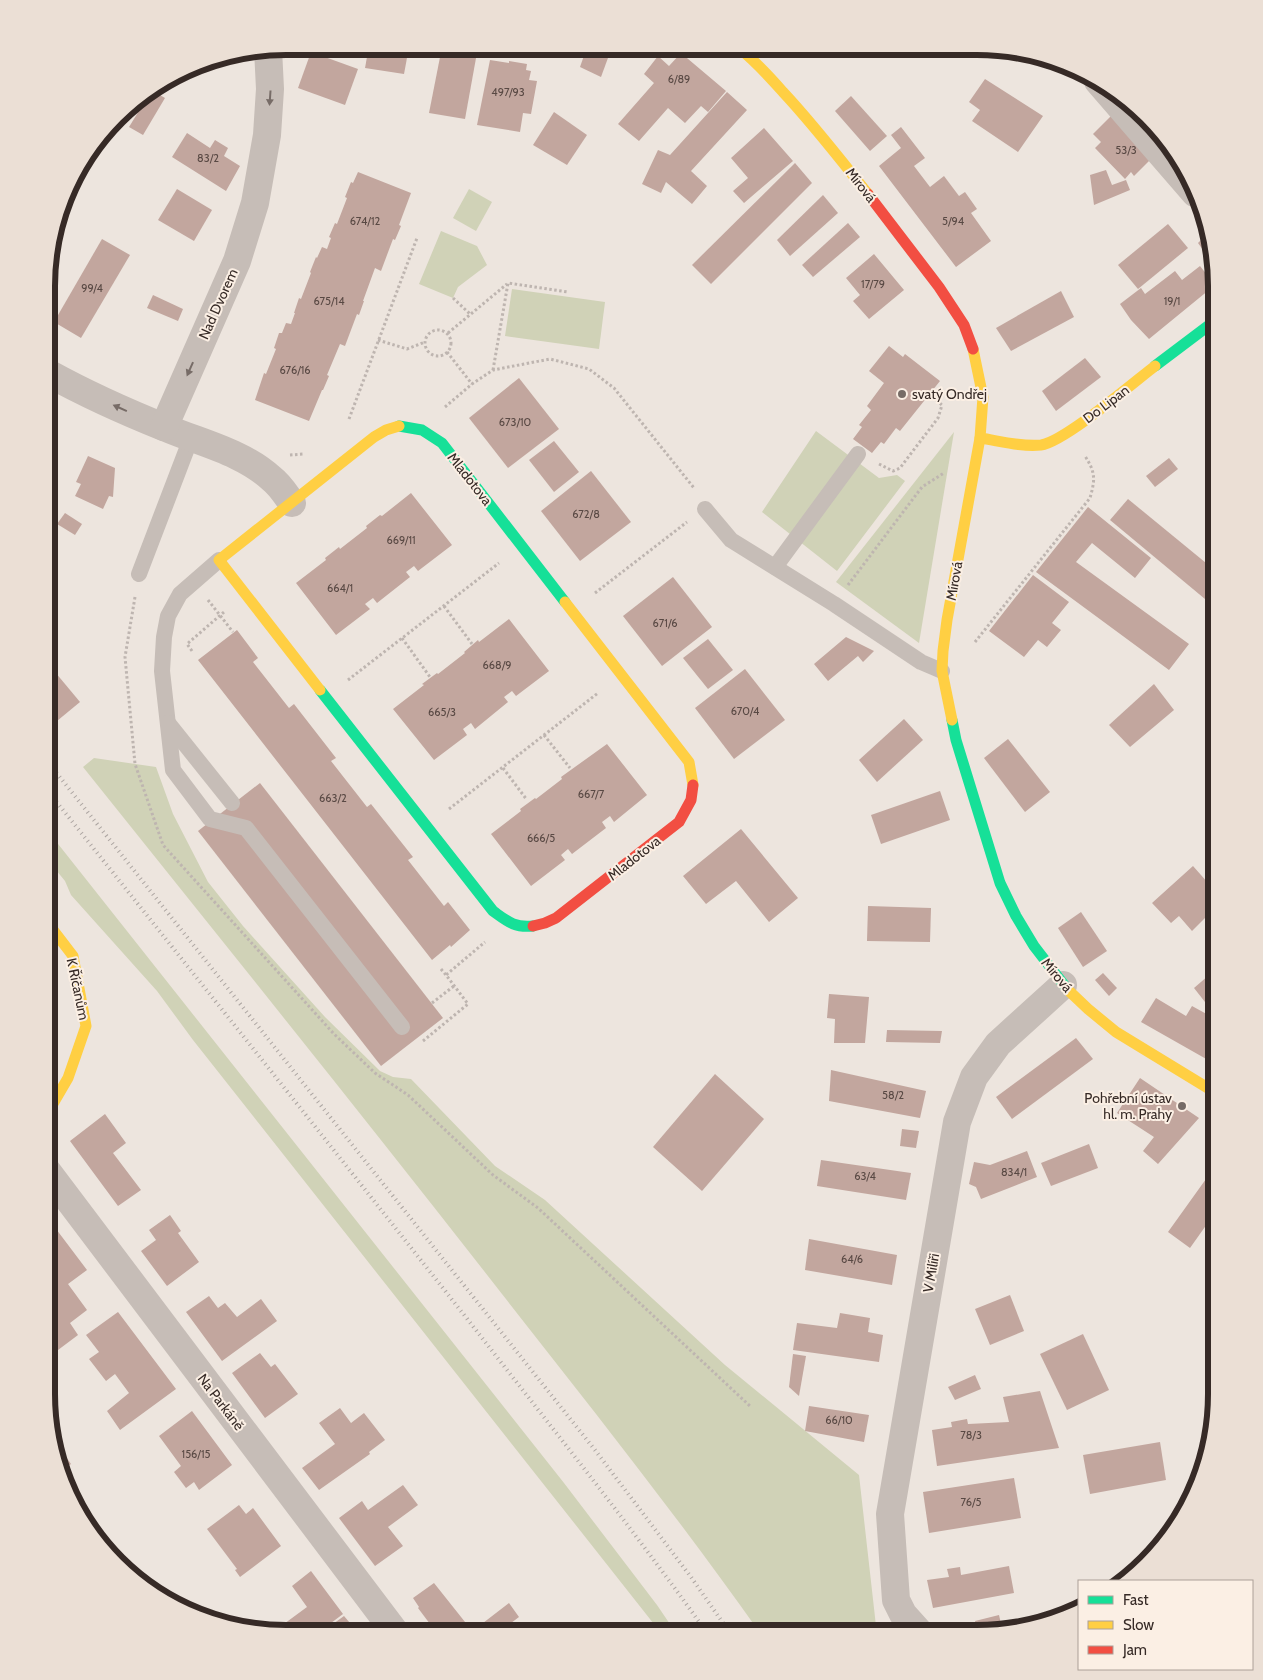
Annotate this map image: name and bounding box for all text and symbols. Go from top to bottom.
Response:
house number: 6/89 [668,72,690,86]
house number: 497/93 [491,85,525,99]
one-way arrow [265,90,273,106]
house number: 53/3 [1115,143,1137,157]
house number: 83/2 [197,151,219,165]
street label: Mírová [842,164,880,206]
house number: 674/12 [350,214,381,228]
house number: 5/94 [942,214,965,228]
street label: Nad Dvorem [194,266,242,342]
house number: 17/79 [861,277,885,291]
house number: 99/4 [81,281,103,295]
house number: 675/14 [313,294,345,308]
house number: 19/1 [1164,294,1180,308]
one-way arrow [185,362,193,376]
house number: 676/16 [279,363,311,377]
street label: Do Lipan [1079,381,1133,427]
place label: svatý Ondřej [912,385,987,403]
marker: svatý Ondřej [896,388,908,400]
one-way arrow [113,403,127,411]
house number: 673/10 [499,415,532,429]
street label: Mladotova [444,449,496,509]
house number: 672/8 [572,507,600,521]
house number: 669/11 [386,533,416,547]
street label: Mírová [942,560,966,602]
house number: 664/1 [327,581,353,595]
house number: 671/6 [653,616,677,630]
house number: 668/9 [483,658,511,672]
house number: 670/4 [731,704,760,718]
house number: 665/3 [428,705,456,719]
house number: 667/7 [578,787,605,801]
house number: 663/2 [319,791,347,805]
house number: 666/5 [527,831,555,845]
street label: Mladotova [604,832,664,884]
street label: Mírová [1037,954,1077,996]
street label: K Říčanům [63,956,93,1022]
house number: 58/2 [882,1088,904,1102]
place label: Pohřební ústav hl. m. Prahy [1084,1089,1172,1123]
marker: Pohřební ústav hl. m. Prahy [1176,1100,1188,1112]
house number: 834/1 [1001,1165,1027,1179]
house number: 63/4 [854,1169,876,1183]
house number: 64/6 [841,1252,863,1266]
street label: V Milíři [919,1252,943,1294]
street label: Na Parkáně [194,1370,248,1434]
house number: 66/10 [825,1413,853,1427]
house number: 78/3 [960,1428,982,1442]
house number: 156/15 [182,1447,210,1461]
house number: 76/5 [960,1495,982,1509]
legend [1078,1580,1253,1670]
text: Fast [1123,1591,1148,1609]
text: Slow [1123,1616,1154,1634]
text: Jam [1122,1641,1147,1659]

